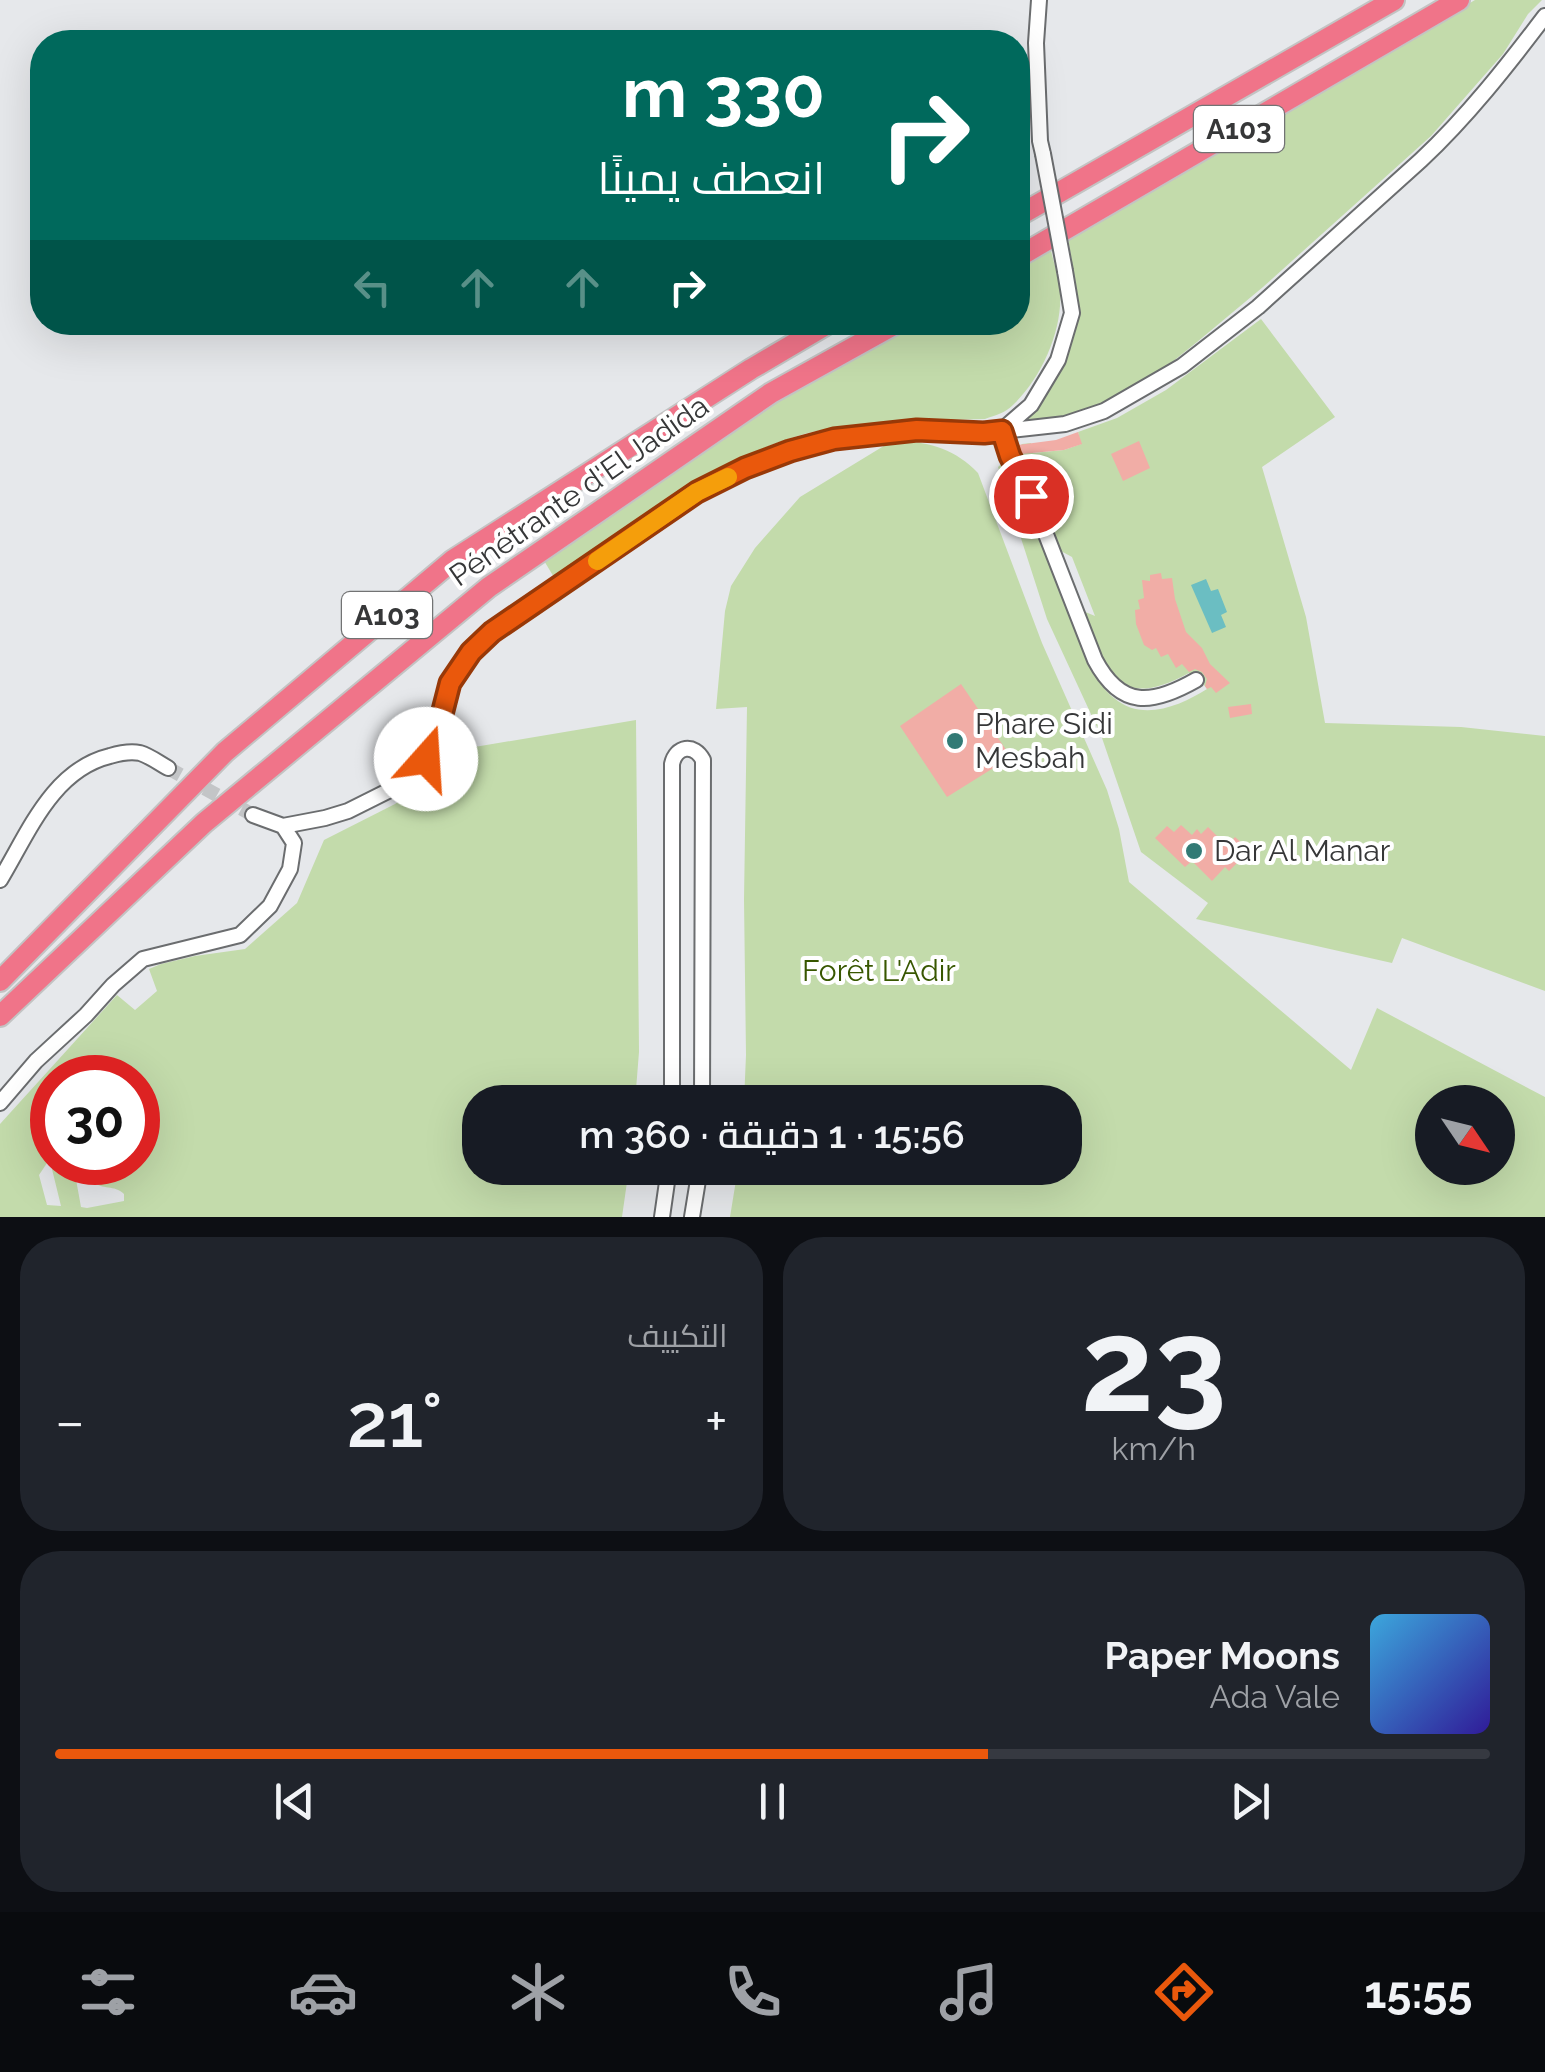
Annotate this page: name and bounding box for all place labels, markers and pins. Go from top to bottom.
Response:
pin [989,454,1074,539]
place label: Phare Sidi Mesbah [975,706,1113,775]
marker: Phare Sidi Mesbah [944,730,966,752]
place label: Dar Al Manar [1214,833,1391,868]
marker: Dar Al Manar [1183,840,1205,862]

